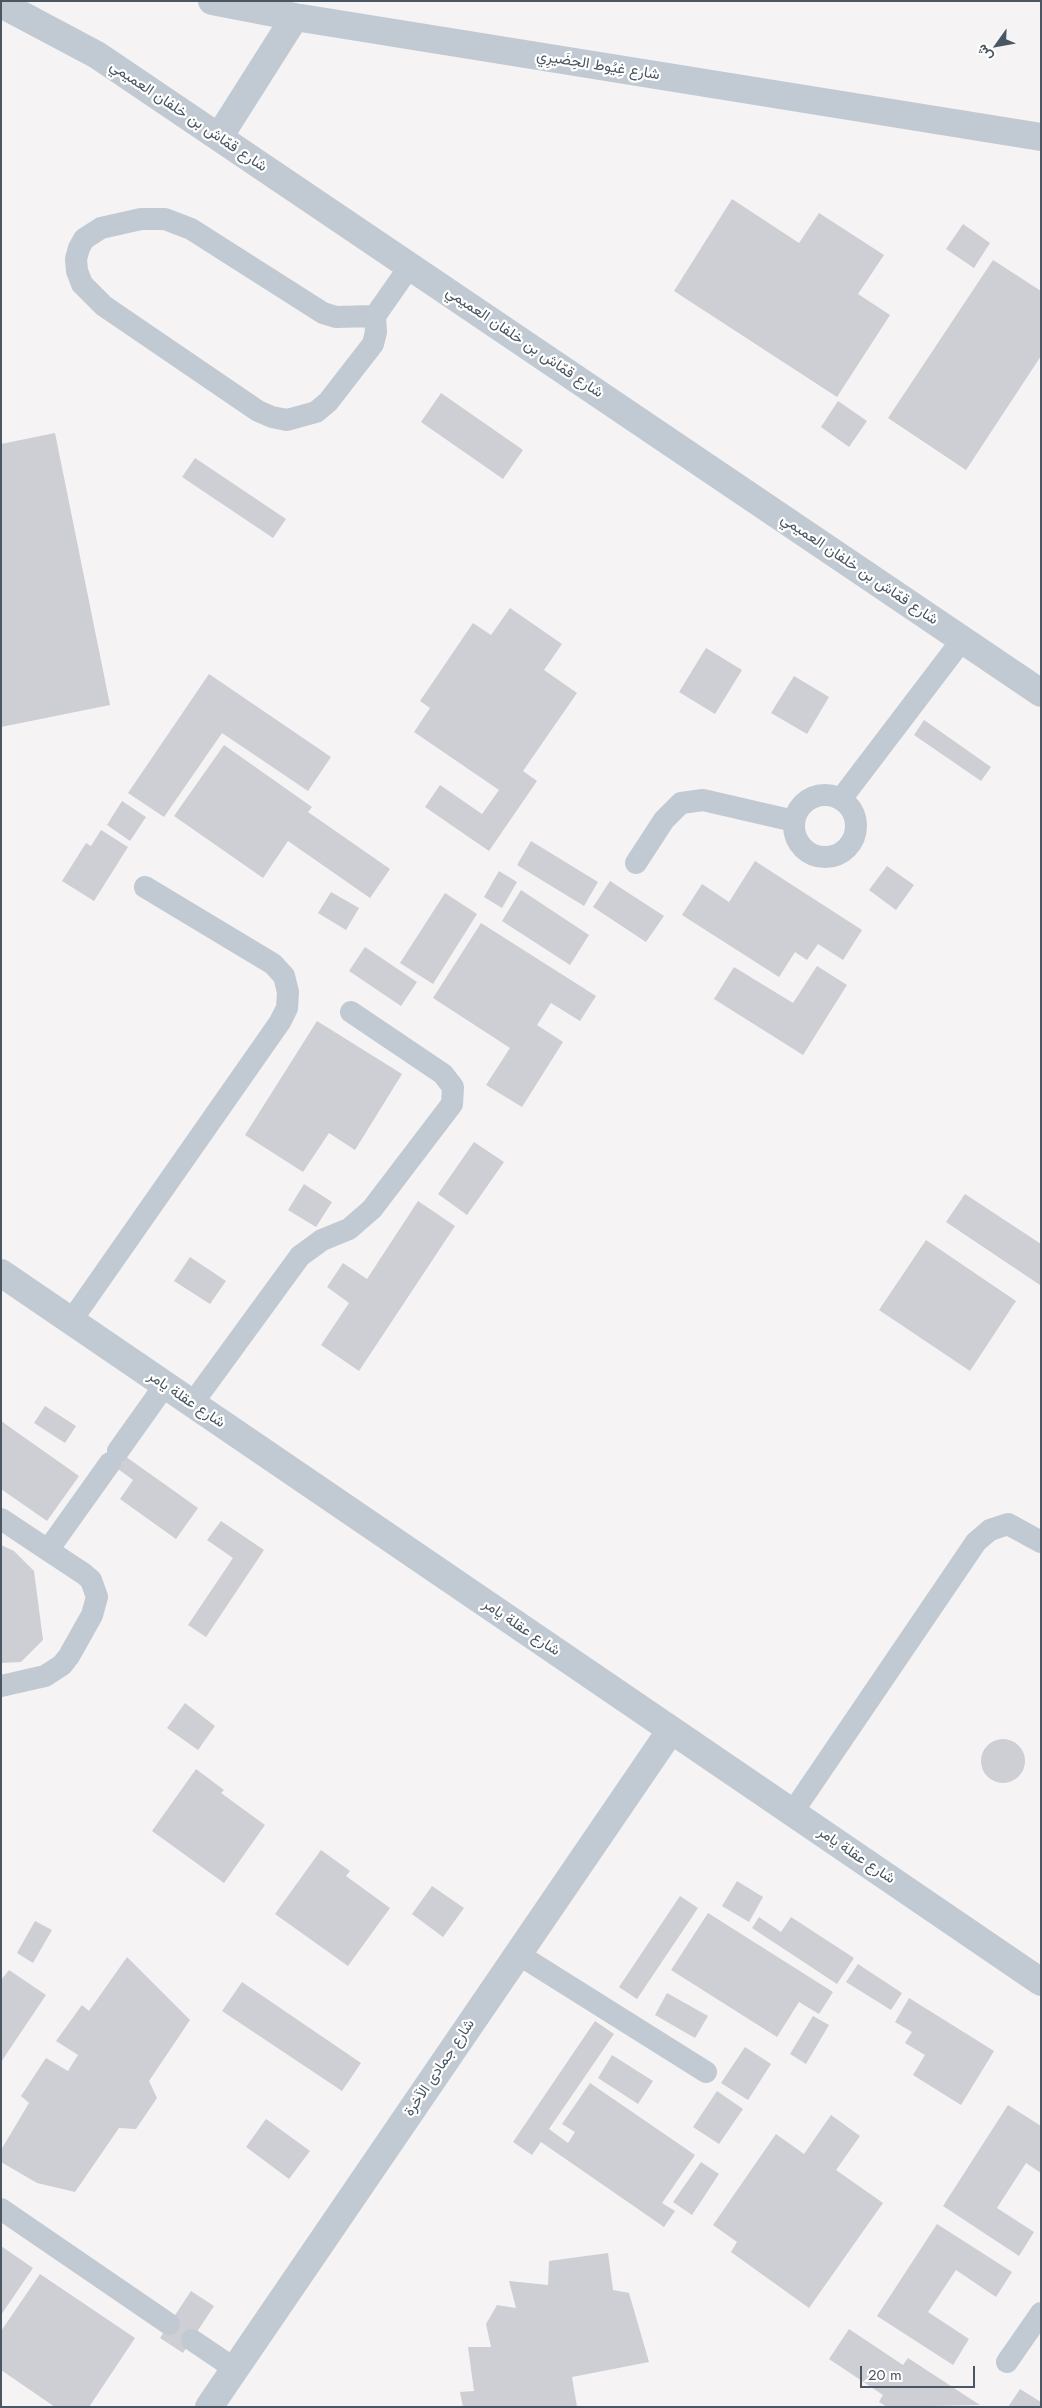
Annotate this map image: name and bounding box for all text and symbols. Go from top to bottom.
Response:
north arrow [972,20,1022,70]
text: ش [971,41,997,65]
street label: شارع غِيُوط الحِضَيرِي [535,47,661,85]
street label: شارع قمّاش بن خلفان العميمي [106,58,270,176]
street label: شارع قمّاش بن خلفان العميمي [442,284,606,402]
street label: شارع قمّاش بن خلفان العميمي [777,511,941,629]
street label: شارع عقلة يامر [144,1368,228,1432]
street label: شارع عقلة يامر [479,1596,563,1660]
street label: شارع عقلة يامر [814,1824,898,1888]
street label: شارع جمادى الآخرة [401,2016,479,2120]
scale bar [862,2356,977,2388]
text: 20 m [868,2364,902,2386]

